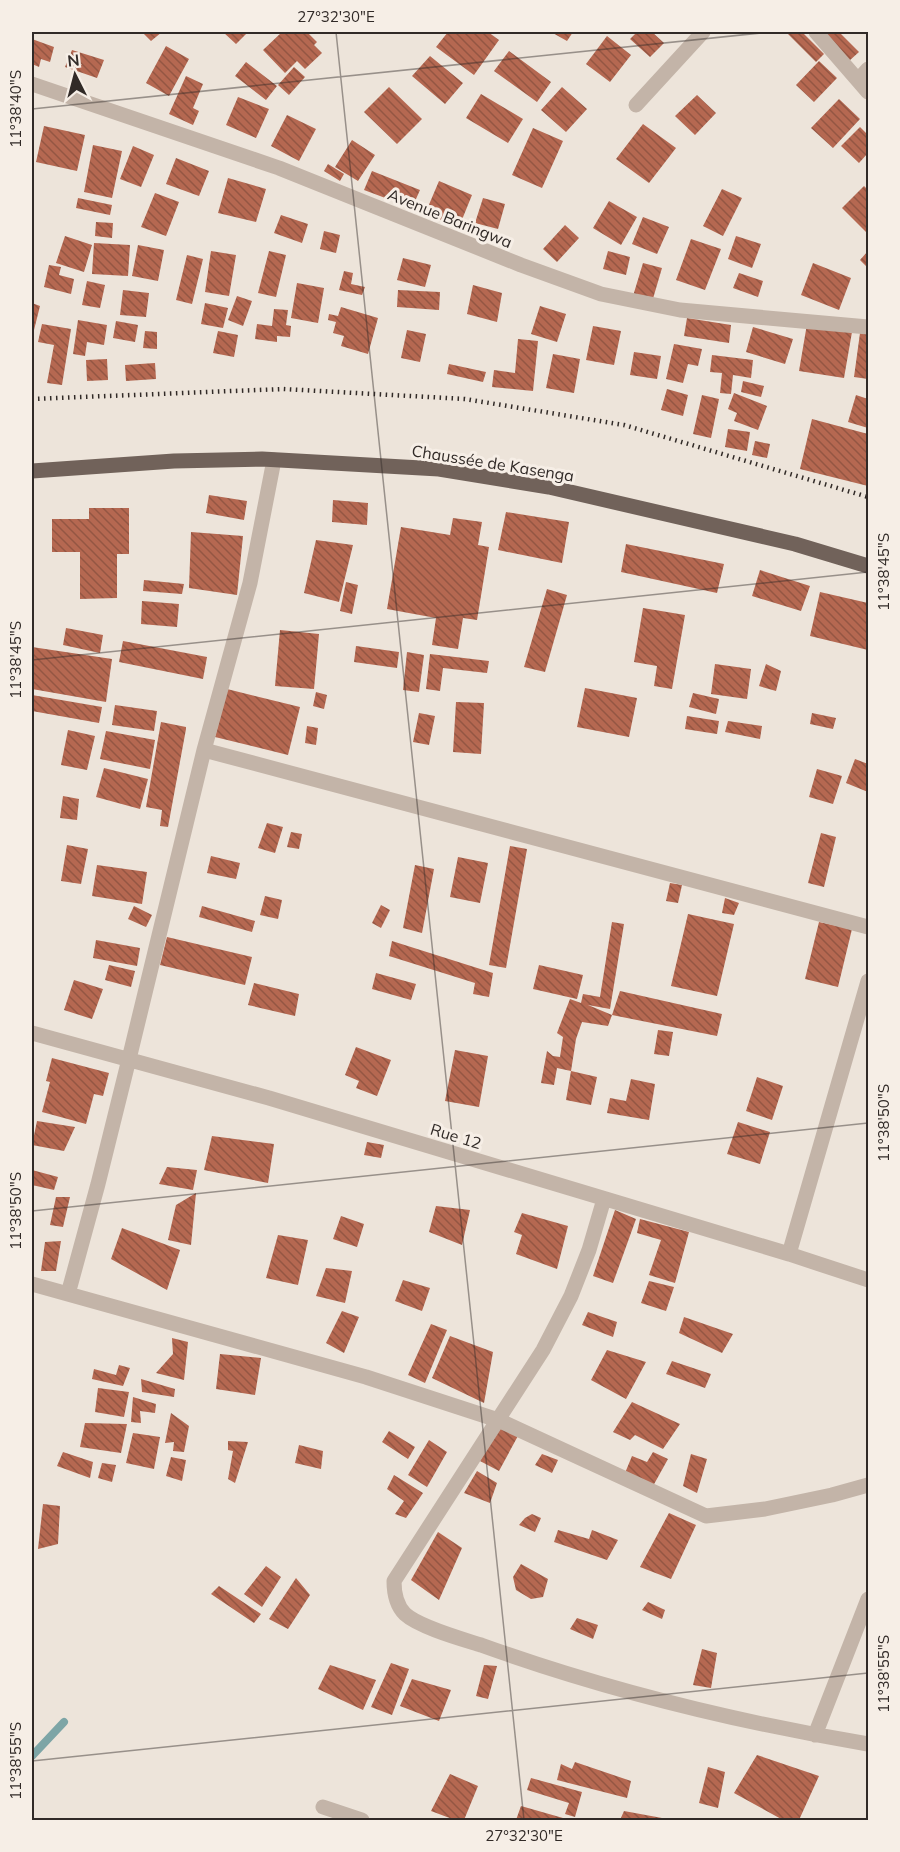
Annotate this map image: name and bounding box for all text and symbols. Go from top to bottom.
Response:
text: 27°32'30"E [297,7,375,26]
north arrow [45,45,105,105]
text: N [66,50,80,71]
text: 11°38'40"S [6,70,25,148]
street label: Avenue Baringwa [385,184,515,252]
street label: Chaussée de Kasenga [410,440,576,486]
text: 11°38'45"S [874,533,893,611]
text: 11°38'45"S [6,621,25,699]
text: 11°38'50"S [874,1084,893,1162]
street label: Rue 12 [428,1119,484,1153]
text: 11°38'50"S [6,1172,25,1250]
text: 11°38'55"S [874,1635,893,1713]
text: 11°38'55"S [6,1722,25,1800]
text: 27°32'30"E [485,1826,563,1845]

